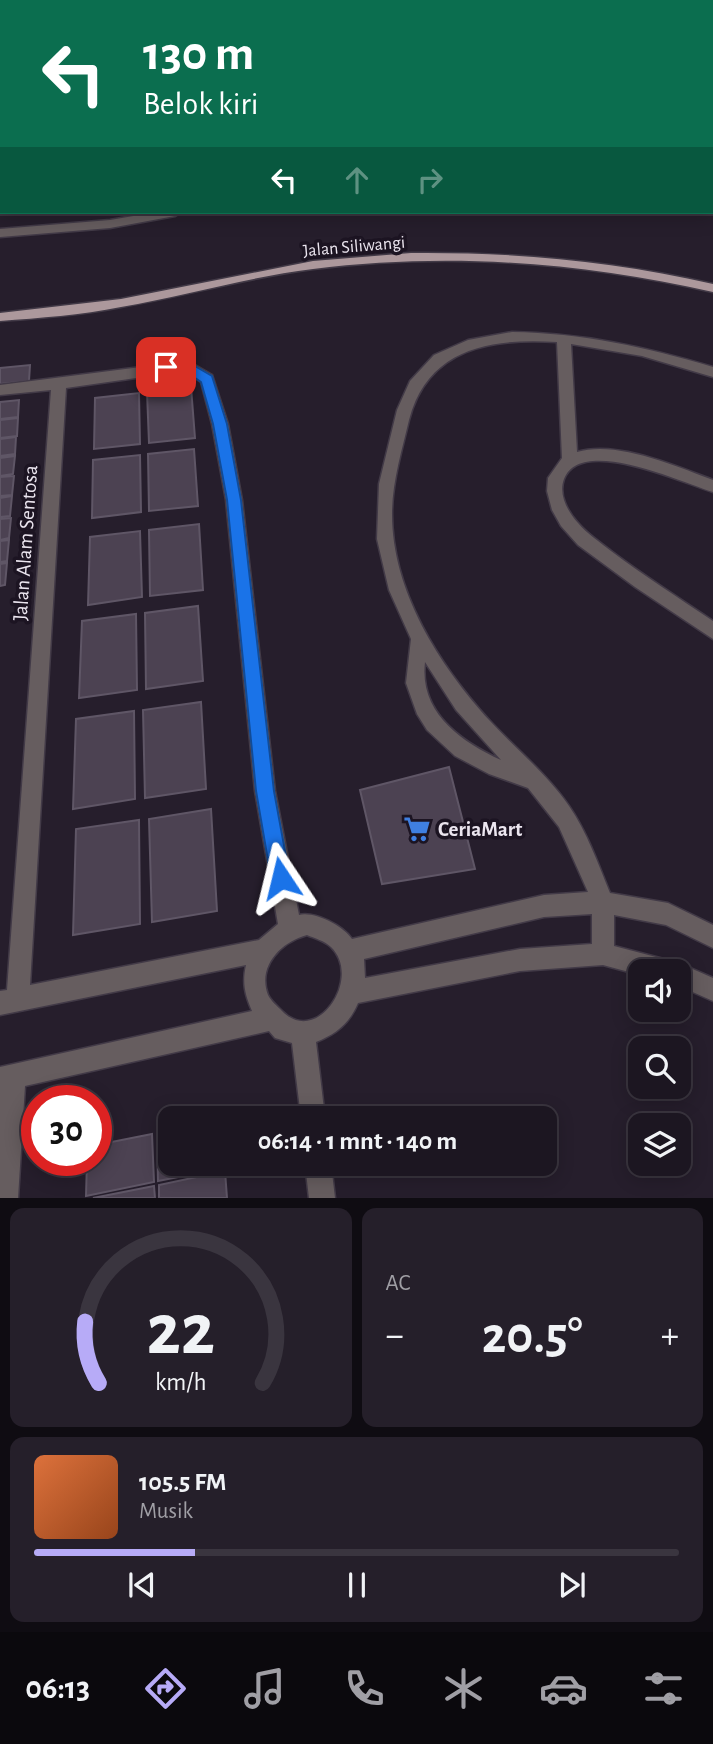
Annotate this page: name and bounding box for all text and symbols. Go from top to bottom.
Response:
icon: left [28,28,119,119]
text: 130 m [143,30,254,79]
text: Belok kiri [143,88,259,120]
icon: left [265,161,303,199]
icon: ahead [338,161,376,199]
icon: right [411,161,449,199]
street label: Jalan Siliwangi [302,234,406,260]
pin [136,337,196,397]
icon: arrive [147,348,185,386]
street label: Jalan Alam Sentosa [10,464,41,622]
supermarket icon: CeriaMart [402,814,432,844]
place label: CeriaMart [438,819,522,840]
position arrow [244,841,318,915]
map controls [628,959,691,1176]
button: sound [628,959,691,1022]
button: search [628,1036,691,1099]
speed limit sign: 30 [21,1085,112,1176]
button: layers [628,1113,691,1176]
text: 06:14 · 1 mnt · 140 m [258,1128,457,1154]
text: AC [386,1272,410,1295]
text: 22 [146,1296,215,1369]
text: 20.5° [482,1310,583,1362]
text: − [386,1317,404,1355]
text: + [661,1317,679,1355]
text: km/h [155,1370,207,1395]
text: 105.5 FM [139,1469,227,1495]
text: Musik [139,1500,193,1523]
icon: previous [123,1566,161,1604]
icon: pause [338,1566,376,1604]
icon: next [553,1566,591,1604]
icon: directions [141,1664,190,1713]
icon: music [240,1664,289,1713]
icon: phone [340,1664,389,1713]
icon: climate [439,1664,488,1713]
icon: car [539,1664,588,1713]
icon: filters [639,1664,688,1713]
text: 06:13 [25,1672,90,1704]

